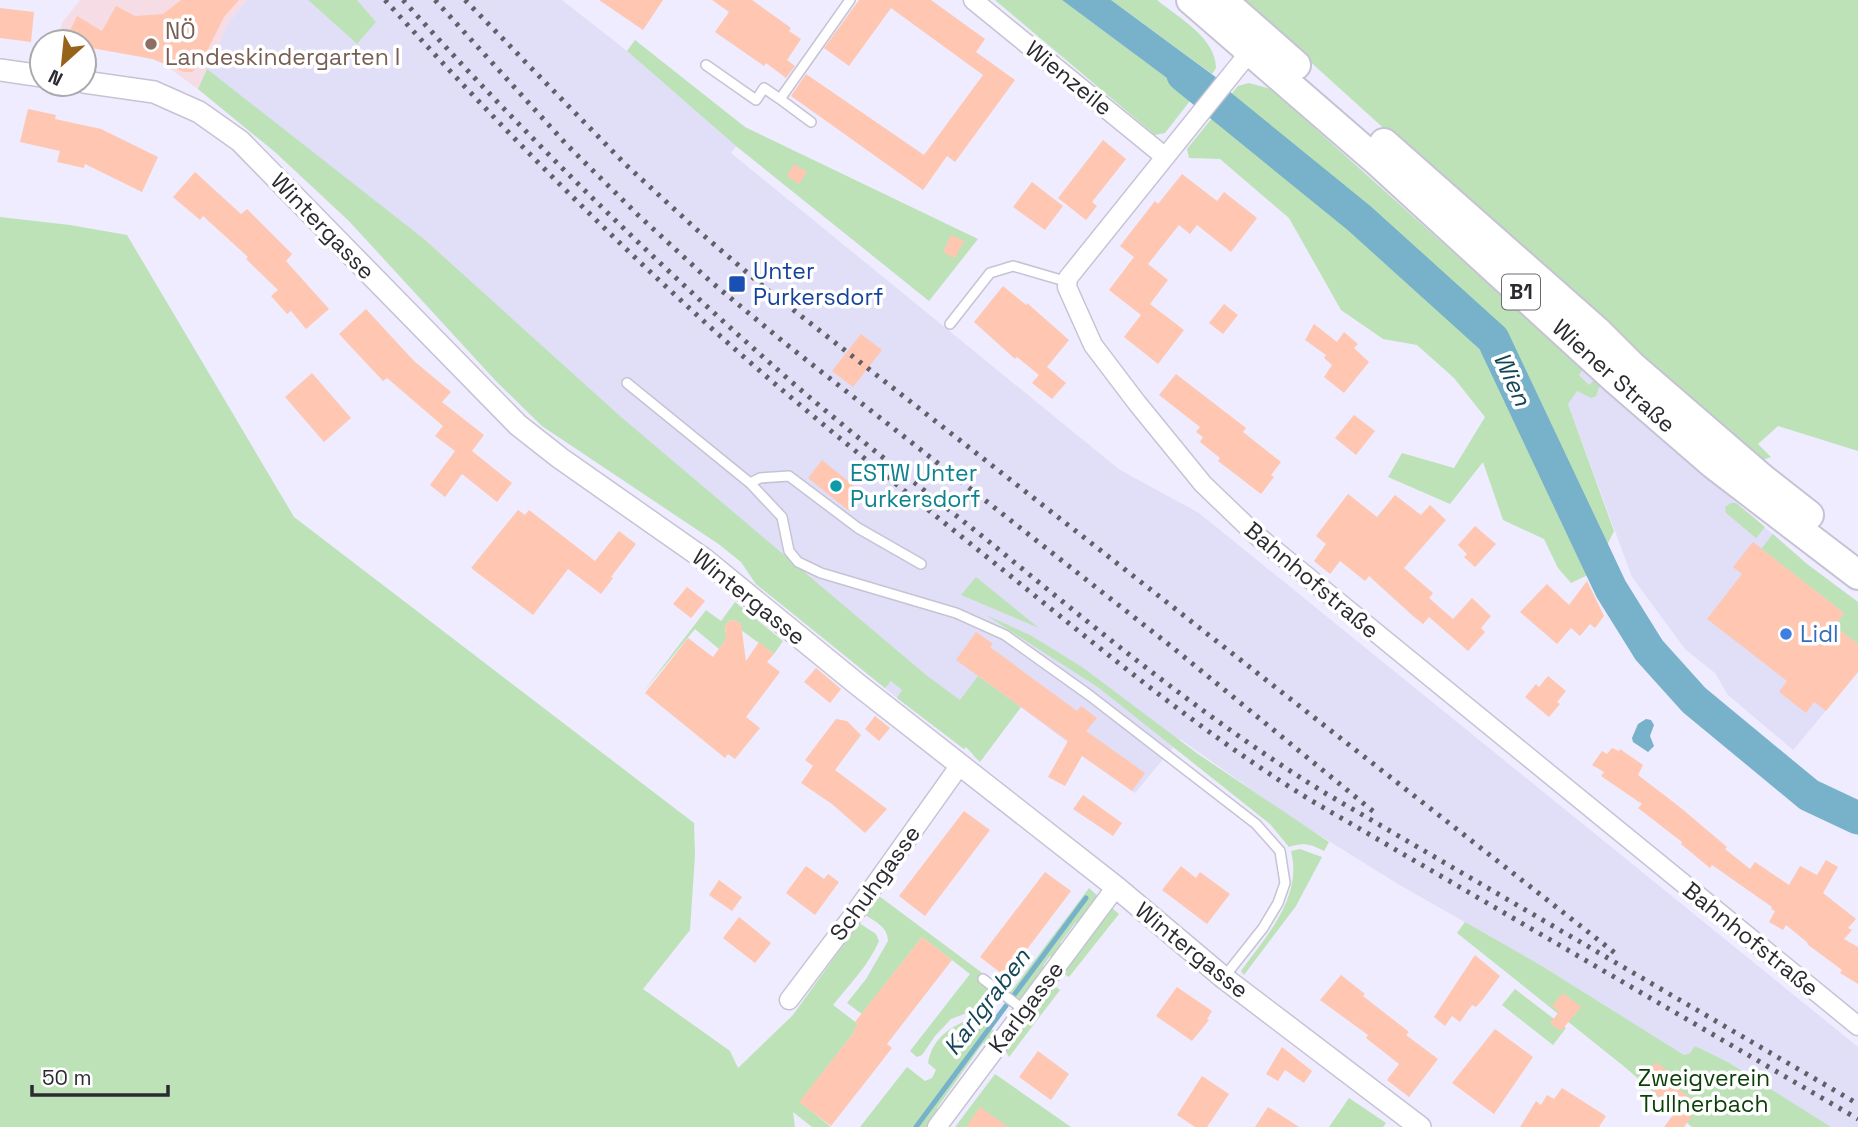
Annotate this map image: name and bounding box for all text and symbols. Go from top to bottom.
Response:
place label: NÖ Landeskindergarten I [165,16,400,72]
north arrow [28,28,98,98]
street label: Wienzeile [1019,34,1119,122]
marker: NÖ Landeskindergarten I [143,36,159,52]
text: N [44,64,67,92]
street label: Wintergasse [265,166,381,286]
place label: Unter Purkersdorf [753,256,883,312]
marker: Unter Purkersdorf [727,274,747,294]
road number: B1 [1502,274,1540,310]
street label: Wiener Straße [1546,313,1682,439]
water label: Wien [1487,347,1539,412]
place label: ESTW Unter Purkersdorf [850,458,980,514]
marker: ESTW Unter Purkersdorf [828,478,844,494]
street label: Bahnhofstraße [1239,515,1385,645]
street label: Wintergasse [686,542,812,652]
place label: Lidl [1800,619,1839,649]
marker: Lidl [1778,626,1794,642]
street label: Schuhgasse [823,819,927,947]
street label: Bahnhofstraße [1677,875,1825,1003]
street label: Wintergasse [1129,895,1255,1005]
water label: Karlgraben [936,941,1038,1061]
street label: Karlgasse [982,955,1070,1059]
scale bar [32,1054,168,1098]
park label: Zweigverein Tullnerbach [1638,1063,1770,1119]
text: 50 m [42,1064,92,1091]

